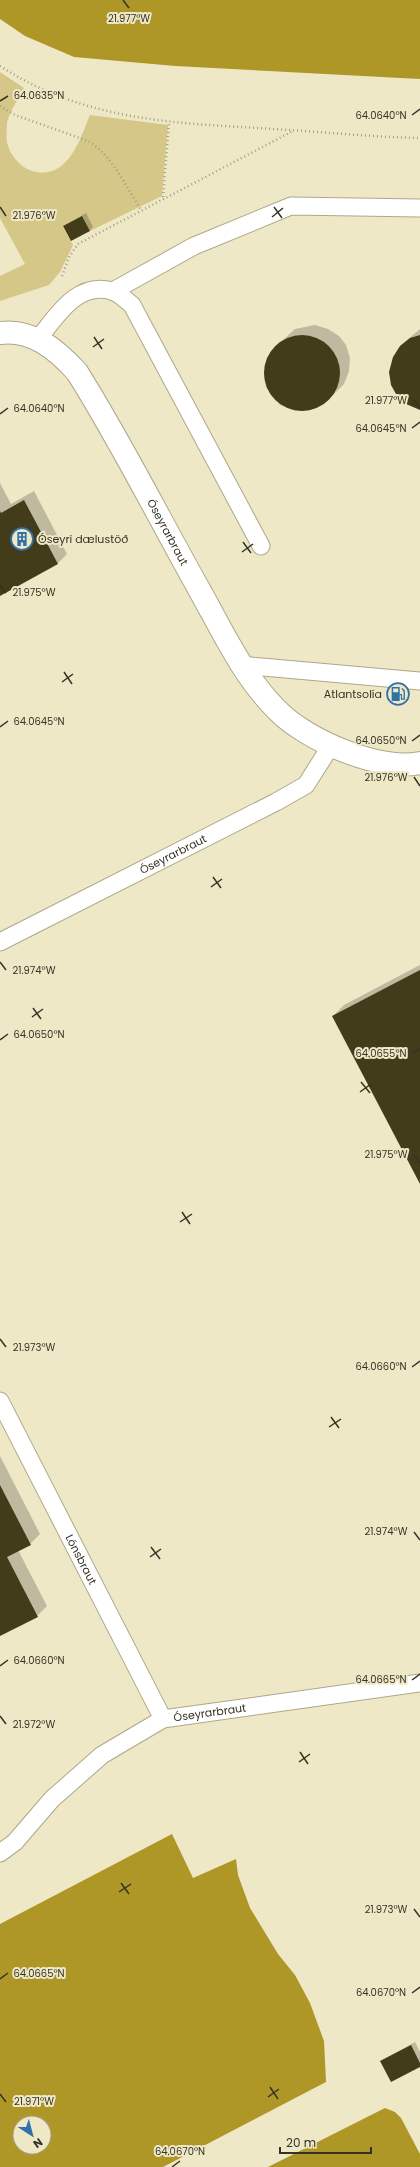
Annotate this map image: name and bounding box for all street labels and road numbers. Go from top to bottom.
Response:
street label: Óseyrarbraut [143,496,192,568]
street label: Óseyrarbraut [137,831,209,878]
street label: Lónsbraut [62,1531,101,1587]
street label: Óseyrarbraut [172,1699,247,1725]

